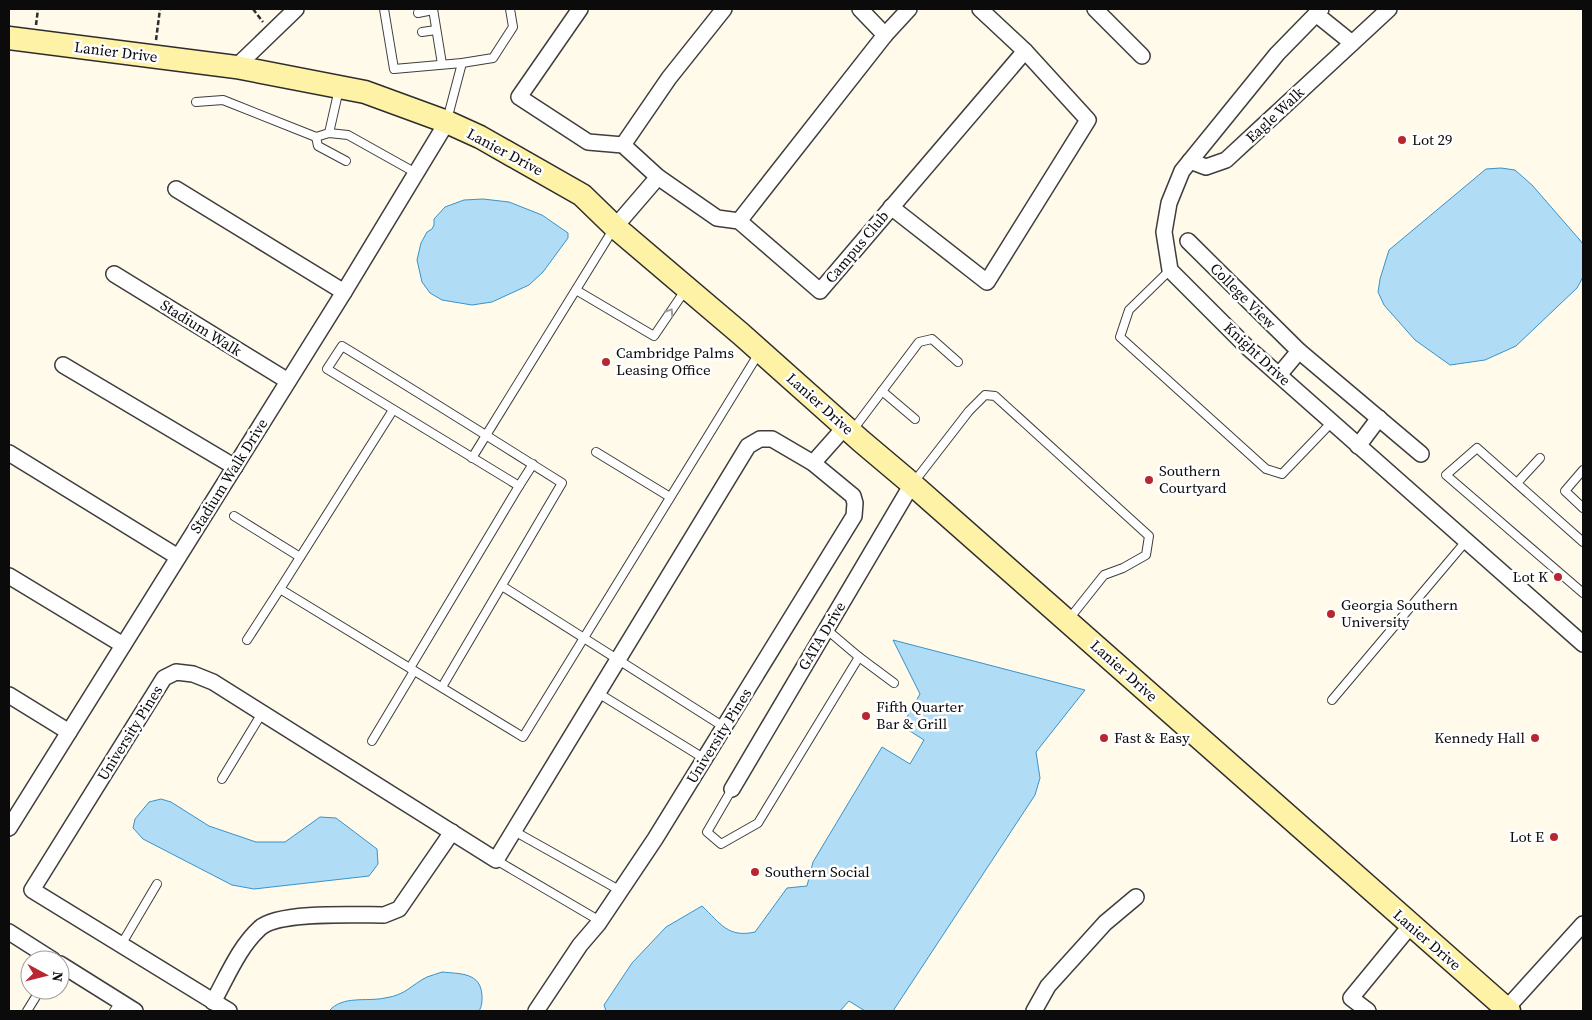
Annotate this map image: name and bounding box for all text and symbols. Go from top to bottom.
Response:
street label: Lanier Drive [73,36,159,67]
street label: Eagle Walk [1241,82,1309,147]
street label: Lanier Drive [463,123,547,181]
place label: Lot 29 [1412,129,1452,150]
marker: Lot 29 [1396,134,1408,146]
street label: Campus Club [820,206,893,287]
street label: College View [1206,258,1281,334]
street label: Stadium Walk [157,294,247,361]
one-way arrow [664,309,673,318]
street label: Knight Drive [1219,317,1296,390]
place label: Cambridge Palms Leasing Office [616,342,734,380]
marker: Cambridge Palms Leasing Office [600,356,612,368]
street label: Lanier Drive [782,368,859,440]
street label: Stadium Walk Drive [185,414,273,537]
place label: Southern Courtyard [1159,460,1227,498]
marker: Southern Courtyard [1143,474,1155,486]
place label: Lot K [1513,566,1548,587]
marker: Lot K [1552,571,1564,583]
place label: Georgia Southern University [1341,594,1458,632]
street label: GATA Drive [793,597,851,674]
marker: Georgia Southern University [1325,608,1337,620]
street label: Lanier Drive [1086,635,1163,707]
street label: University Pines [92,681,167,784]
street label: University Pines [681,684,756,787]
place label: Fifth Quarter Bar & Grill [876,696,964,734]
marker: Fifth Quarter Bar & Grill [860,710,872,722]
place label: Fast & Easy [1114,727,1190,748]
place label: Kennedy Hall [1434,727,1526,748]
marker: Fast & Easy [1098,732,1110,744]
marker: Kennedy Hall [1529,732,1541,744]
place label: Lot E [1510,826,1544,847]
marker: Lot E [1548,831,1560,843]
place label: Southern Social [765,861,870,882]
marker: Southern Social [749,866,761,878]
street label: Lanier Drive [1389,904,1466,975]
north arrow [20,950,70,1000]
text: N [47,970,68,983]

